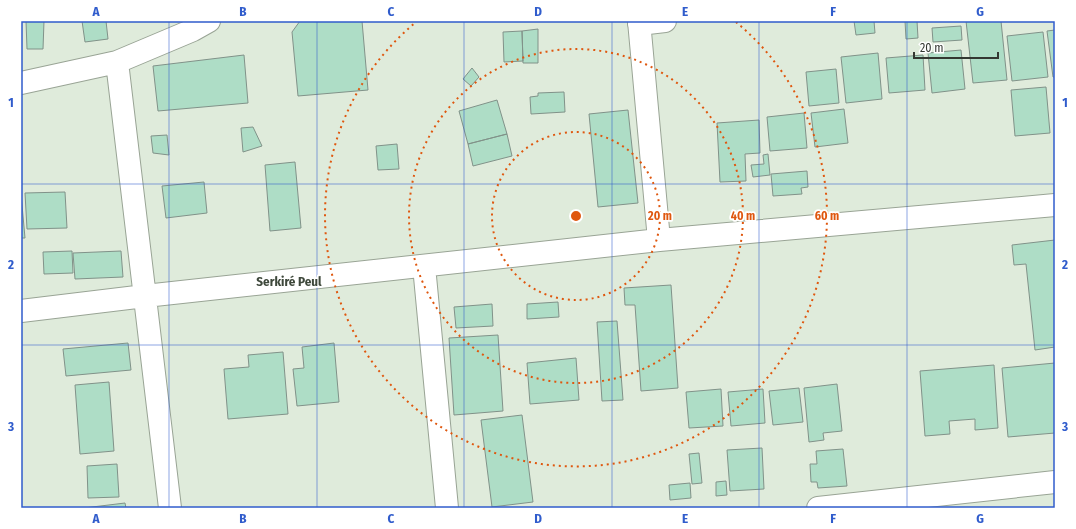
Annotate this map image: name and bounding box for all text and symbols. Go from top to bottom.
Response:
text: A [91,4,100,19]
text: B [239,4,247,19]
text: C [388,4,395,19]
text: D [534,4,542,19]
text: E [682,4,688,19]
text: F [830,4,836,19]
text: G [976,4,984,19]
scale bar [914,34,998,60]
text: 20 m [920,41,944,55]
text: 1 [8,95,14,110]
text: 1 [1062,95,1068,110]
centre of rings [569,209,583,223]
text: 20 m [647,209,672,223]
text: 40 m [731,209,755,223]
text: 60 m [815,209,839,223]
text: 2 [7,257,14,272]
text: 2 [1061,257,1068,272]
district label: Serkiré Peul [256,274,322,289]
text: 3 [7,419,14,434]
text: 3 [1061,419,1068,434]
text: A [91,511,100,526]
text: B [239,511,247,526]
text: C [388,511,395,526]
text: D [534,511,542,526]
text: E [682,511,688,526]
text: F [830,511,836,526]
text: G [976,511,984,526]

